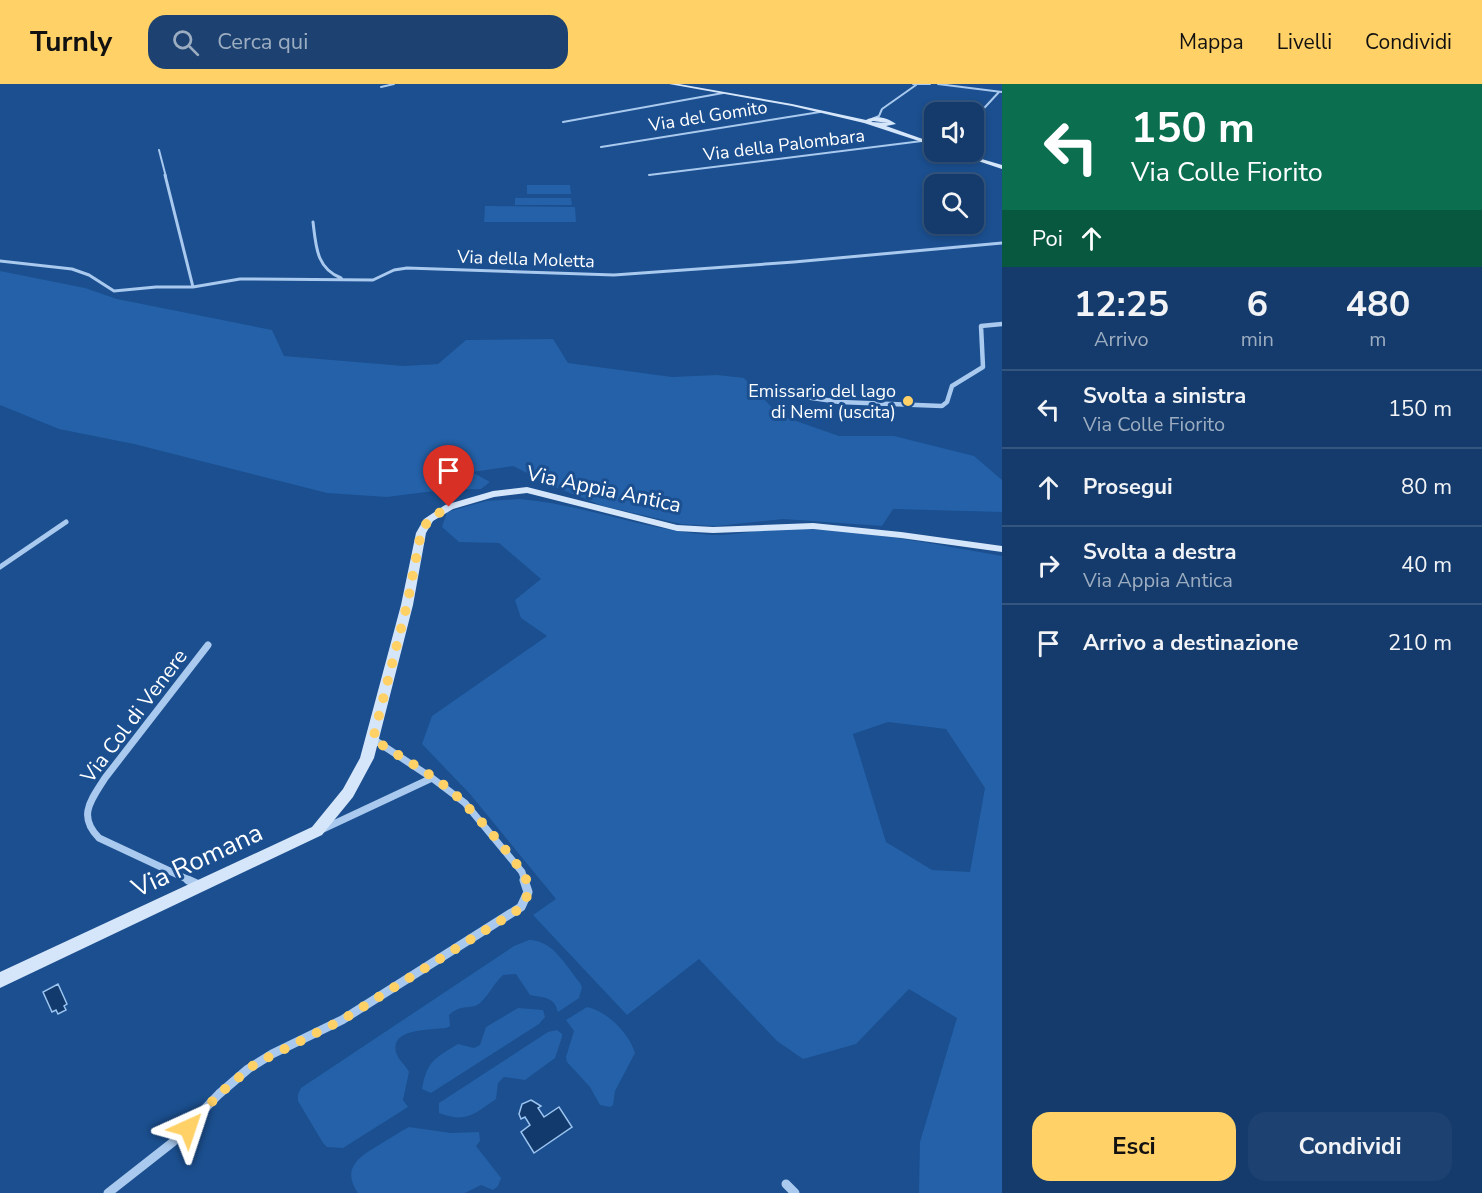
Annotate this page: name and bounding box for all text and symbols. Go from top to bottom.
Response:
search box [148,15,568,69]
text: Turnly [30,23,112,61]
icon: search [169,26,202,59]
text: Cerca qui [217,27,308,57]
text: Mappa [1179,28,1244,56]
text: Livelli [1277,28,1332,56]
text: Condividi [1365,28,1452,56]
street label: Via del Gomito [646,95,769,137]
text: 150 m [1131,100,1255,157]
map controls [924,102,984,234]
button: sound [924,102,984,162]
icon: left [1032,108,1110,186]
street label: Via della Palombara [701,123,866,167]
text: Via Colle Fiorito [1131,154,1323,191]
button: search [924,174,984,234]
icon: ahead [1075,222,1108,255]
text: Poi [1032,224,1063,254]
street label: Via della Moletta [456,245,595,273]
text: 12:25 [1074,280,1169,329]
text: 6 [1246,280,1268,329]
text: 480 [1345,280,1410,329]
text: Arrivo [1094,326,1149,353]
text: min [1241,326,1274,353]
text: m [1369,326,1386,353]
place label: Emissario del lago di Nemi (uscita) [748,379,896,424]
text: Svolta a sinistra [1083,381,1246,411]
icon: left [1032,393,1065,426]
marker: Emissario del lago di Nemi (uscita) [901,394,915,408]
text: 150 m [1388,394,1452,424]
text: Via Colle Fiorito [1083,411,1225,438]
pin [423,445,474,507]
icon: arrive [432,454,465,487]
street label: Via Appia Antica [523,459,684,519]
icon: ahead [1032,471,1065,504]
text: Prosegui [1083,472,1173,502]
text: 80 m [1401,472,1452,502]
text: Svolta a destra [1083,537,1237,567]
icon: right [1032,549,1065,582]
text: 40 m [1401,550,1452,580]
text: Via Appia Antica [1083,567,1233,594]
icon: arrive [1032,627,1065,660]
text: Arrivo a destinazione [1083,628,1298,658]
text: 210 m [1388,628,1452,658]
street label: Via Col di Venere [74,643,194,790]
street label: Via Romana [125,815,268,906]
position arrow [156,1096,220,1160]
button: Esci [1032,1112,1236,1181]
button: Condividi [1248,1112,1452,1181]

